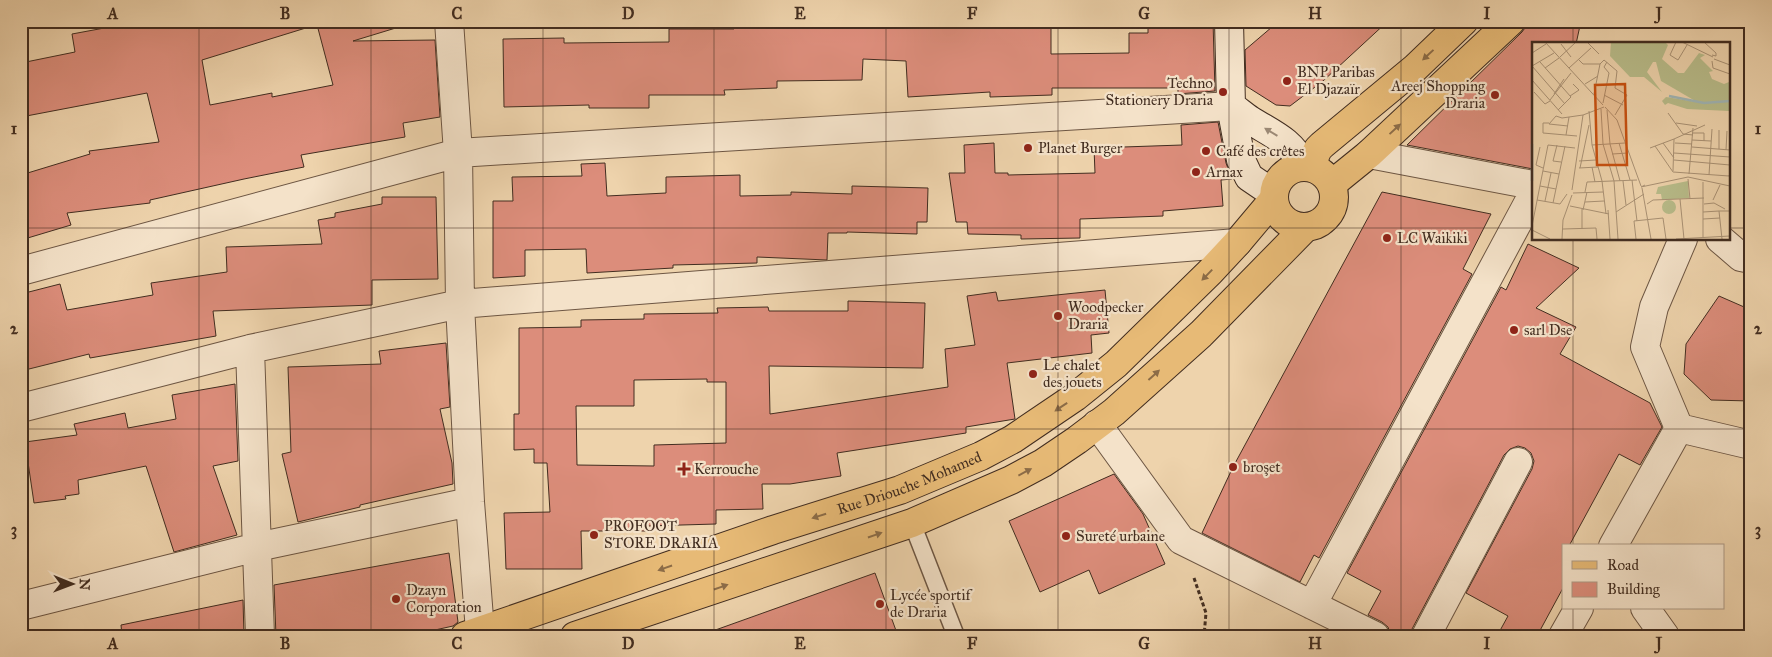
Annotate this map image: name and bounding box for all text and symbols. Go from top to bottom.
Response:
text: A [107,4,119,23]
text: B [280,4,290,23]
text: C [452,4,463,23]
text: D [622,4,635,23]
text: E [794,4,806,23]
text: F [967,4,978,23]
text: G [1138,4,1150,23]
text: H [1308,4,1322,23]
text: I [1484,4,1491,23]
text: J [1654,4,1663,24]
inset map [1532,42,1730,240]
one-way arrow [1423,49,1435,61]
place label: BNP Paribas El Djazaïr [1297,63,1375,98]
place label: Techno Stationery Draria [1106,74,1214,109]
marker: BNP Paribas El Djazaïr [1281,75,1293,87]
place label: Areej Shopping Draria [1390,77,1486,112]
marker: Techno Stationery Draria [1217,86,1229,98]
marker: Areej Shopping Draria [1489,89,1501,101]
text: 1 [11,119,18,138]
text: 1 [1755,119,1762,138]
one-way arrow [1389,123,1401,135]
one-way arrow [1265,127,1278,137]
place label: Planet Burger [1038,139,1123,157]
marker: Planet Burger [1022,142,1034,154]
place label: Café des crêtes [1216,142,1305,160]
marker: Café des crêtes [1200,145,1212,157]
place label: Arnax [1205,163,1243,181]
marker: Arnax [1190,166,1202,178]
place label: LC Waikiki [1397,229,1468,247]
marker: LC Waikiki [1381,232,1393,244]
one-way arrow [1201,268,1213,280]
place label: Woodpecker Draria [1068,298,1144,333]
marker: Woodpecker Draria [1052,310,1064,322]
text: 2 [10,319,19,338]
text: 2 [1754,319,1763,338]
place label: sarl Dse [1524,321,1572,339]
marker: sarl Dse [1508,324,1520,336]
place label: Le chalet des jouets [1043,356,1102,391]
marker: Le chalet des jouets [1027,368,1039,380]
one-way arrow [1148,369,1160,381]
one-way arrow [1055,402,1068,412]
street label: Rue Driouche Mohamed [835,448,985,518]
place label: broşet [1243,458,1281,476]
place label: Kerrouche [694,460,758,478]
marker: broşet [1227,461,1239,473]
marker: Kerrouche [678,463,690,475]
one-way arrow [1018,468,1032,477]
one-way arrow [811,513,826,520]
place label: PROFOOT STORE DRARIA [604,517,718,552]
text: 3 [11,520,17,540]
text: 3 [1755,520,1761,540]
place label: Sureté urbaine [1076,527,1165,545]
marker: PROFOOT STORE DRARIA [588,529,600,541]
marker: Sureté urbaine [1060,530,1072,542]
one-way arrow [868,531,883,538]
legend [1562,544,1724,610]
text: Road [1607,556,1639,574]
north arrow [48,560,98,610]
one-way arrow [657,565,672,572]
text: N [76,578,93,590]
text: Building [1607,580,1661,598]
place label: Dzayn Corporation [406,581,482,616]
one-way arrow [714,583,729,590]
place label: Lycée sportif de Draria [890,586,974,621]
marker: Dzayn Corporation [390,593,402,605]
marker: Lycée sportif de Draria [874,598,886,610]
text: A [107,634,119,653]
text: B [280,634,290,653]
text: C [452,634,463,653]
text: D [622,634,635,653]
text: E [794,634,806,653]
text: F [967,634,978,653]
text: G [1138,634,1150,653]
text: H [1308,634,1322,653]
text: I [1484,634,1491,653]
text: J [1654,634,1663,654]

